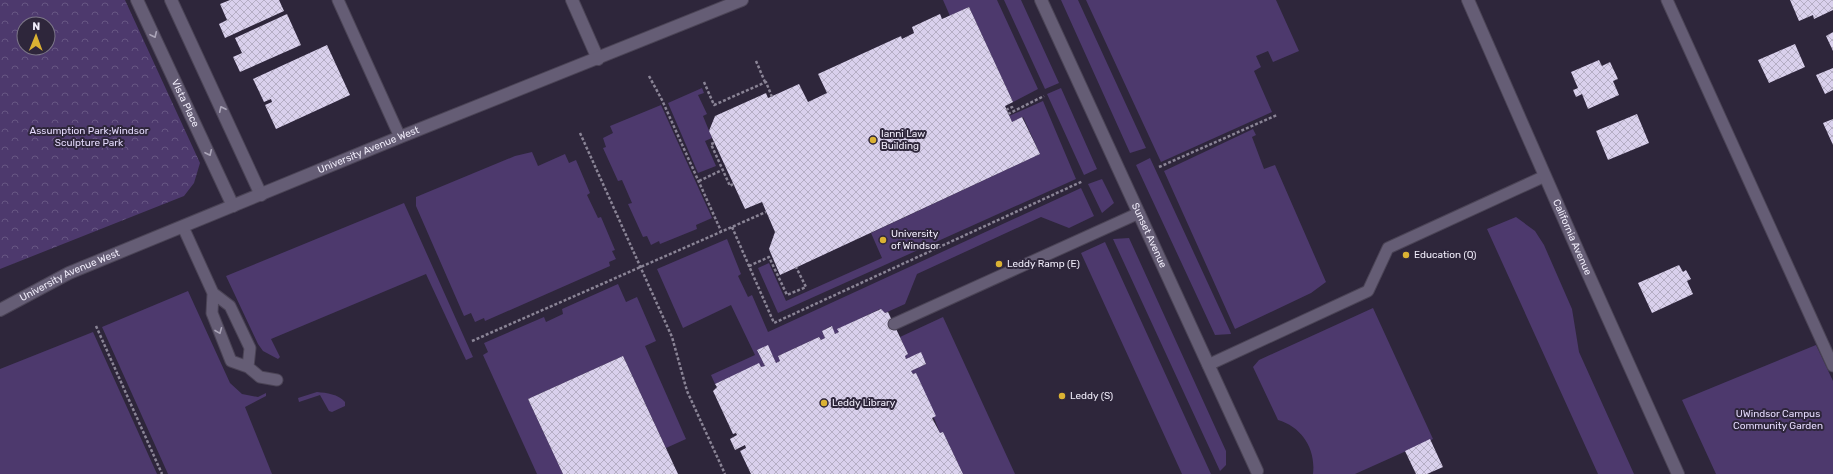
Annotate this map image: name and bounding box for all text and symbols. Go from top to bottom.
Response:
north arrow [16,16,56,56]
text: N [32,20,40,33]
one-way arrow [149,31,157,39]
street label: Vista Place [169,77,202,130]
one-way arrow [219,105,227,113]
street label: University Avenue West [316,124,421,176]
park label: Assumption Park;Windsor Sculpture Park [30,125,149,149]
place label: Ianni Law Building [881,128,925,152]
marker: Ianni Law Building [868,135,878,145]
one-way arrow [204,149,212,156]
street label: California Avenue [1550,197,1594,277]
street label: Sunset Avenue [1129,201,1169,270]
place label: University of Windsor [891,228,940,252]
marker: University of Windsor [878,235,888,245]
street label: University Avenue West [18,247,121,304]
place label: Education (Q) [1414,249,1476,261]
marker: Education (Q) [1401,250,1411,260]
place label: Leddy Ramp (E) [1007,258,1080,270]
marker: Leddy Ramp (E) [994,259,1004,269]
one-way arrow [214,327,222,334]
place label: Leddy (S) [1070,390,1113,402]
marker: Leddy (S) [1057,391,1067,401]
place label: Leddy Library [832,397,896,409]
marker: Leddy Library [819,398,829,408]
park label: UWindsor Campus Community Garden [1733,408,1823,432]

